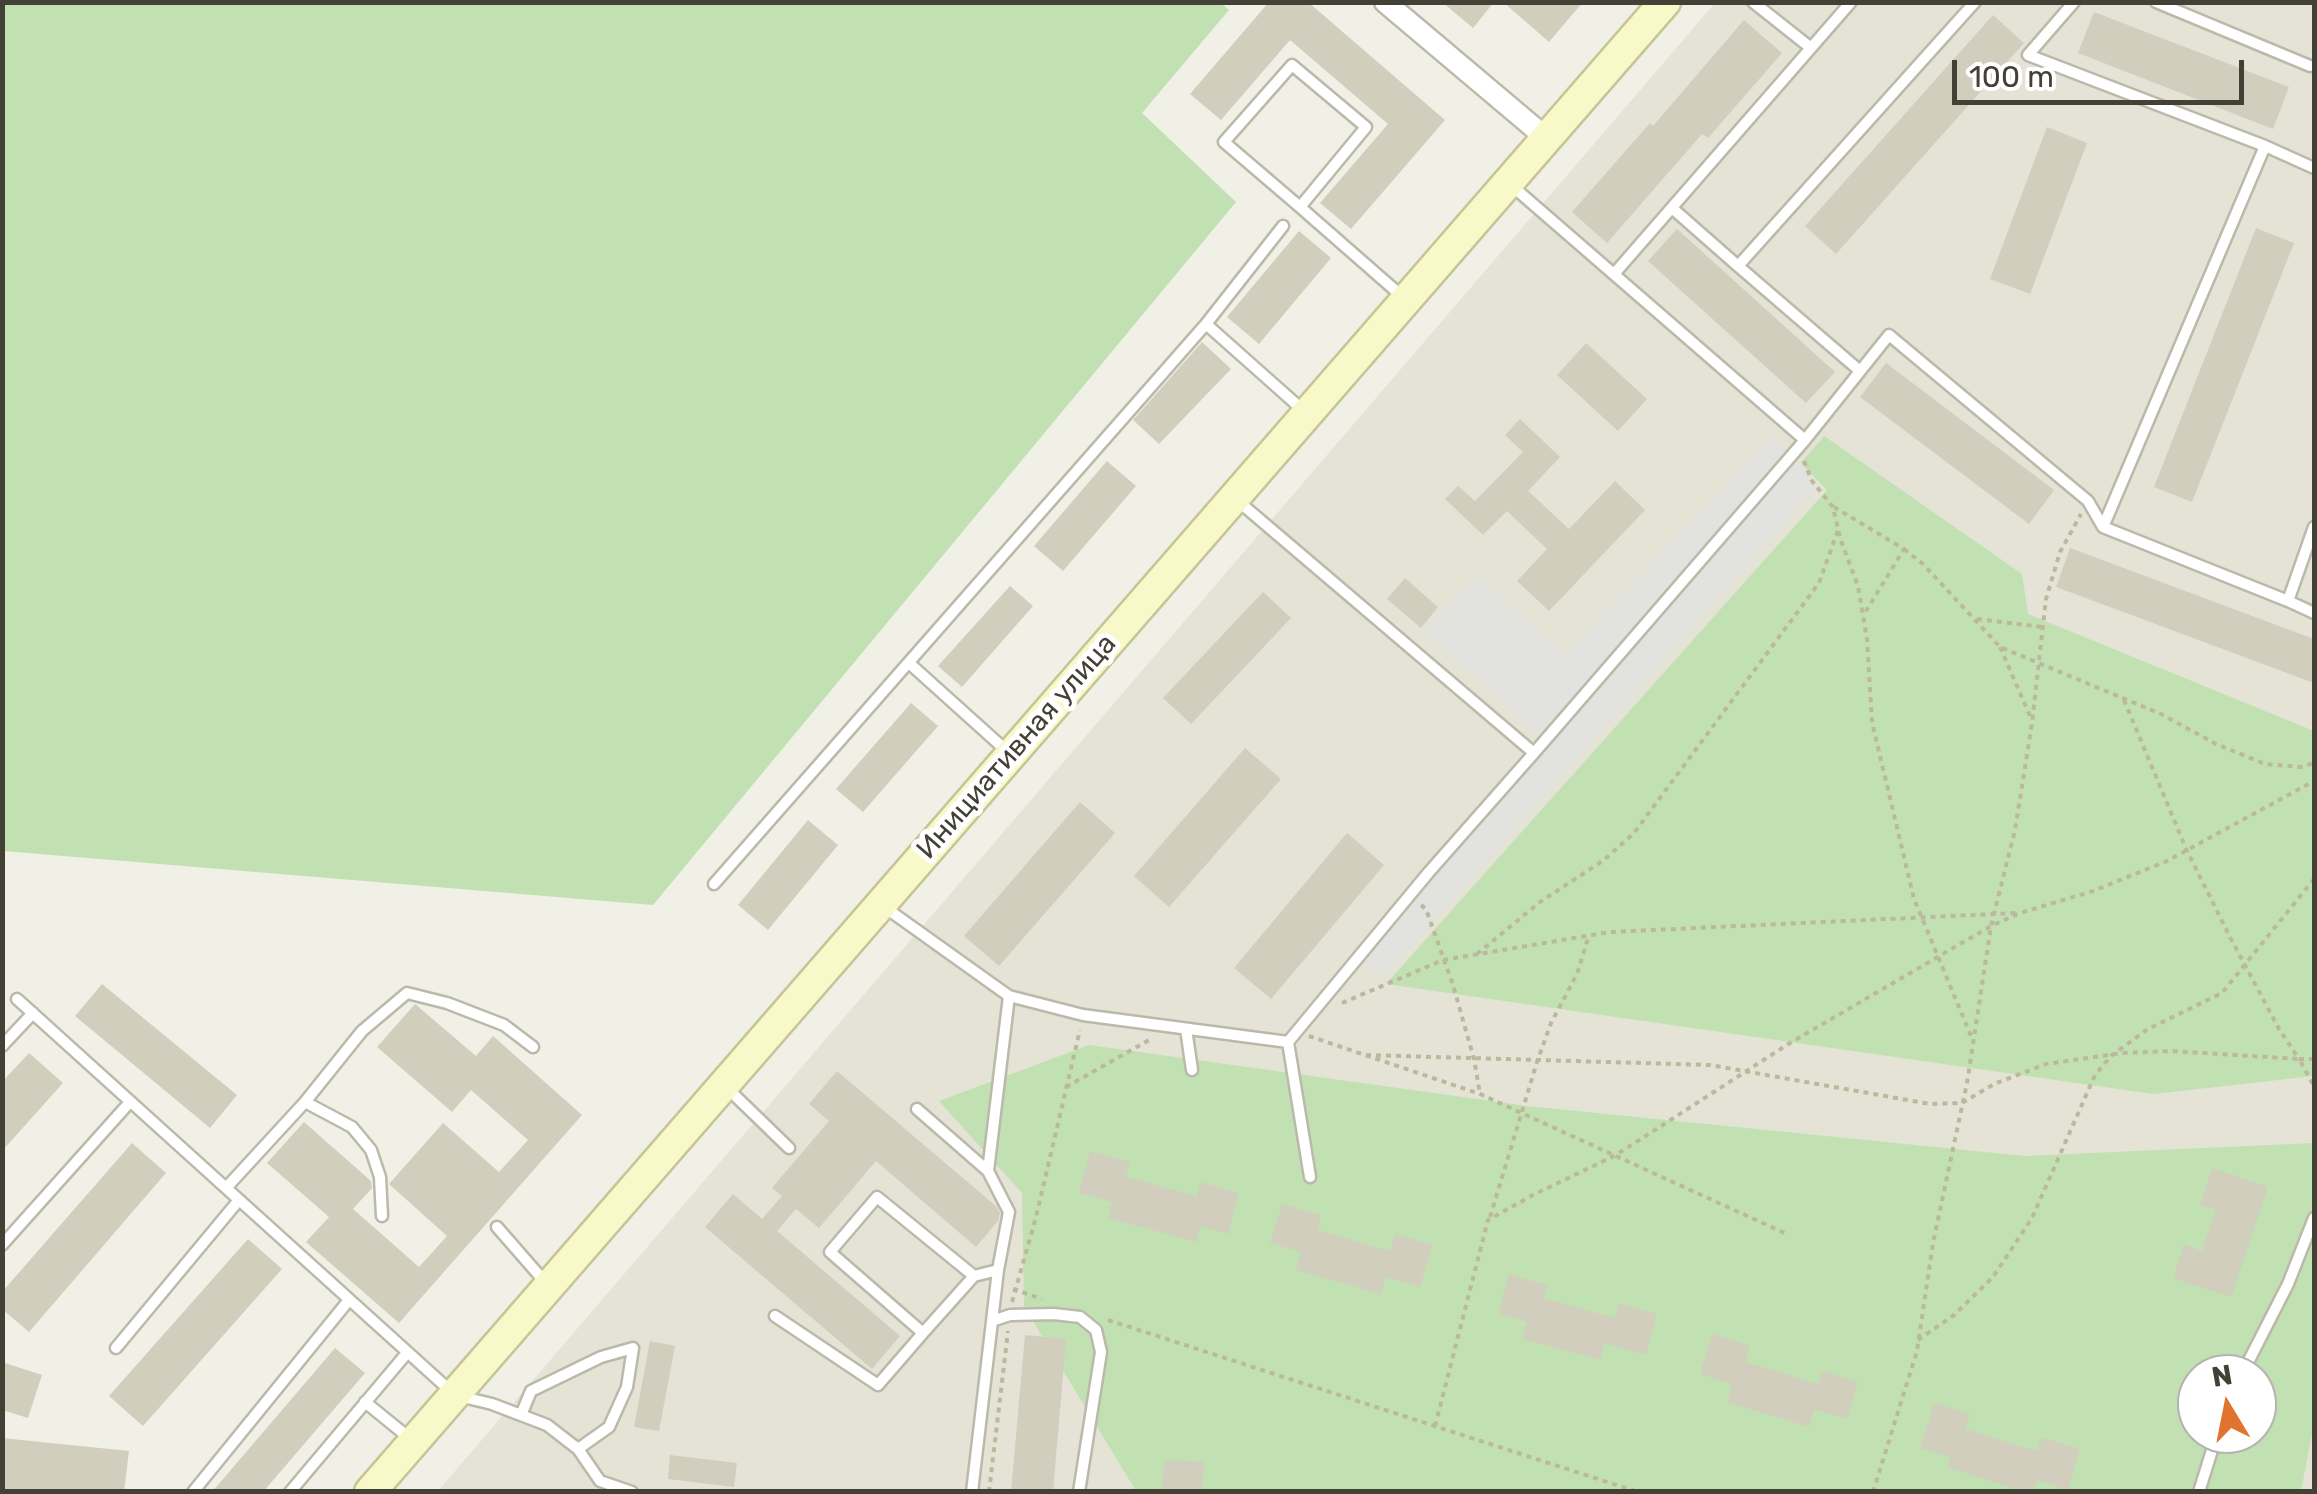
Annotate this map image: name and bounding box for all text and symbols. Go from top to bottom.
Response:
scale bar [1957,40,2250,102]
text: 100 m [1969,59,2054,95]
street label: Инициативная улица [910,628,1124,866]
north arrow [2177,1354,2277,1454]
text: N [2209,1358,2235,1394]

